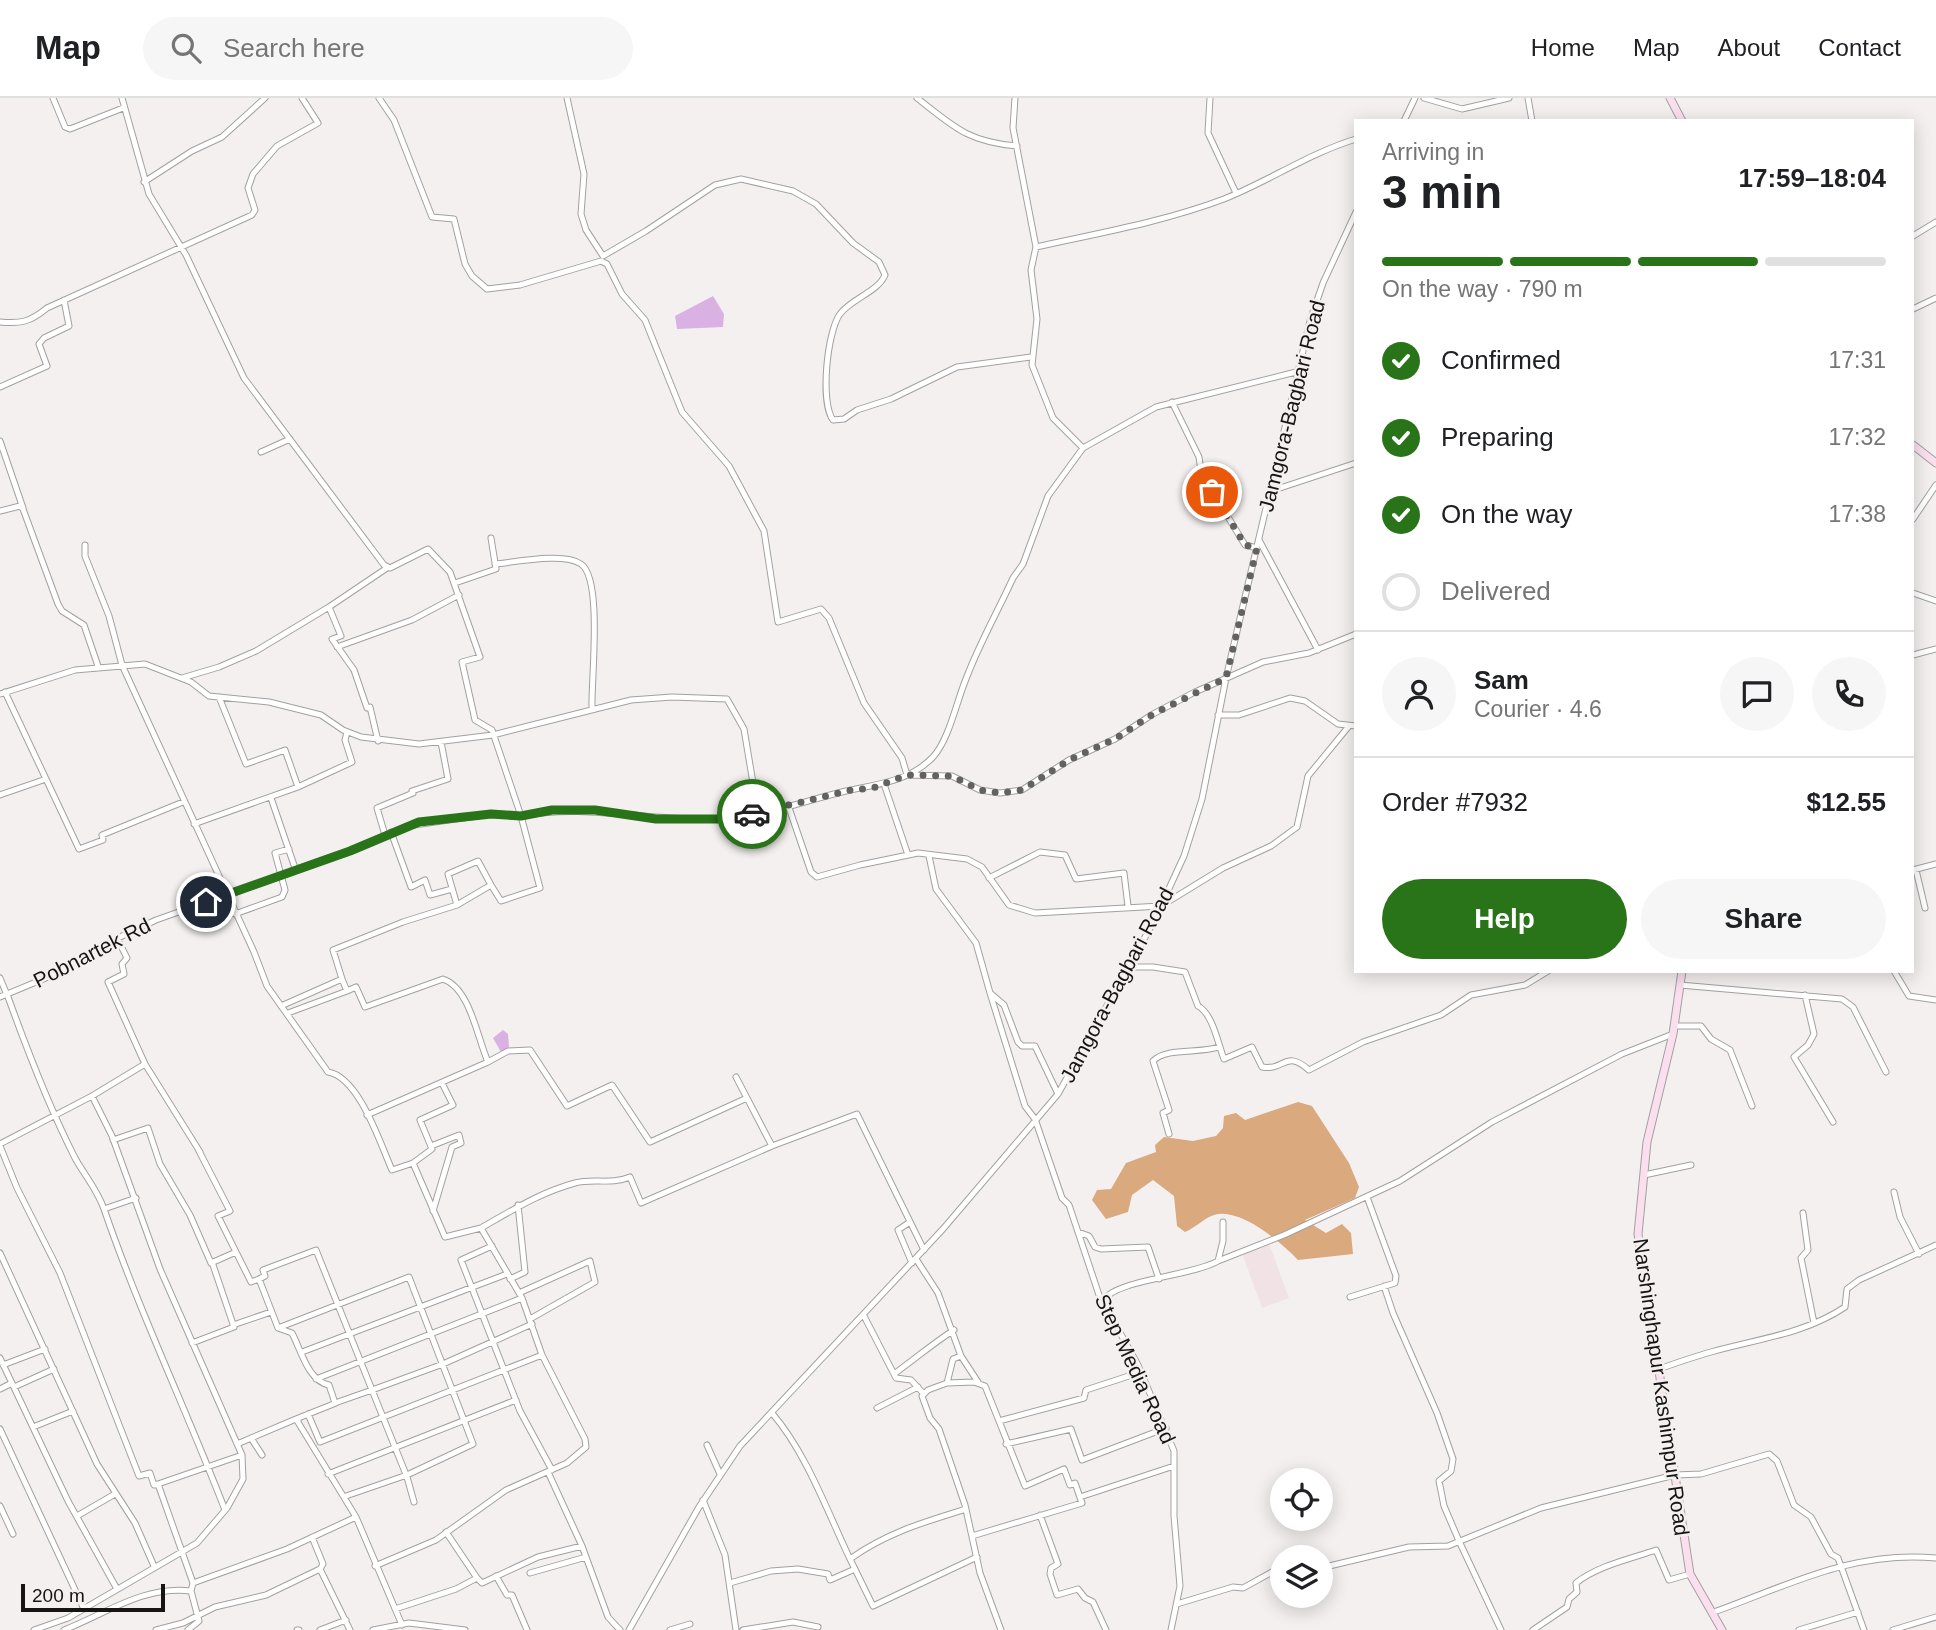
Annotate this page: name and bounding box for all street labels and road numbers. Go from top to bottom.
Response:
street label: Jamgora-Bagbari Road [1254,298,1329,514]
street label: Jamgora-Bagbari Road [1055,884,1178,1086]
street label: Pobnartek Rd [29,913,154,992]
street label: Narshinghapur Kashimpur Road [1629,1237,1694,1537]
street label: Step Media Road [1091,1290,1180,1447]

